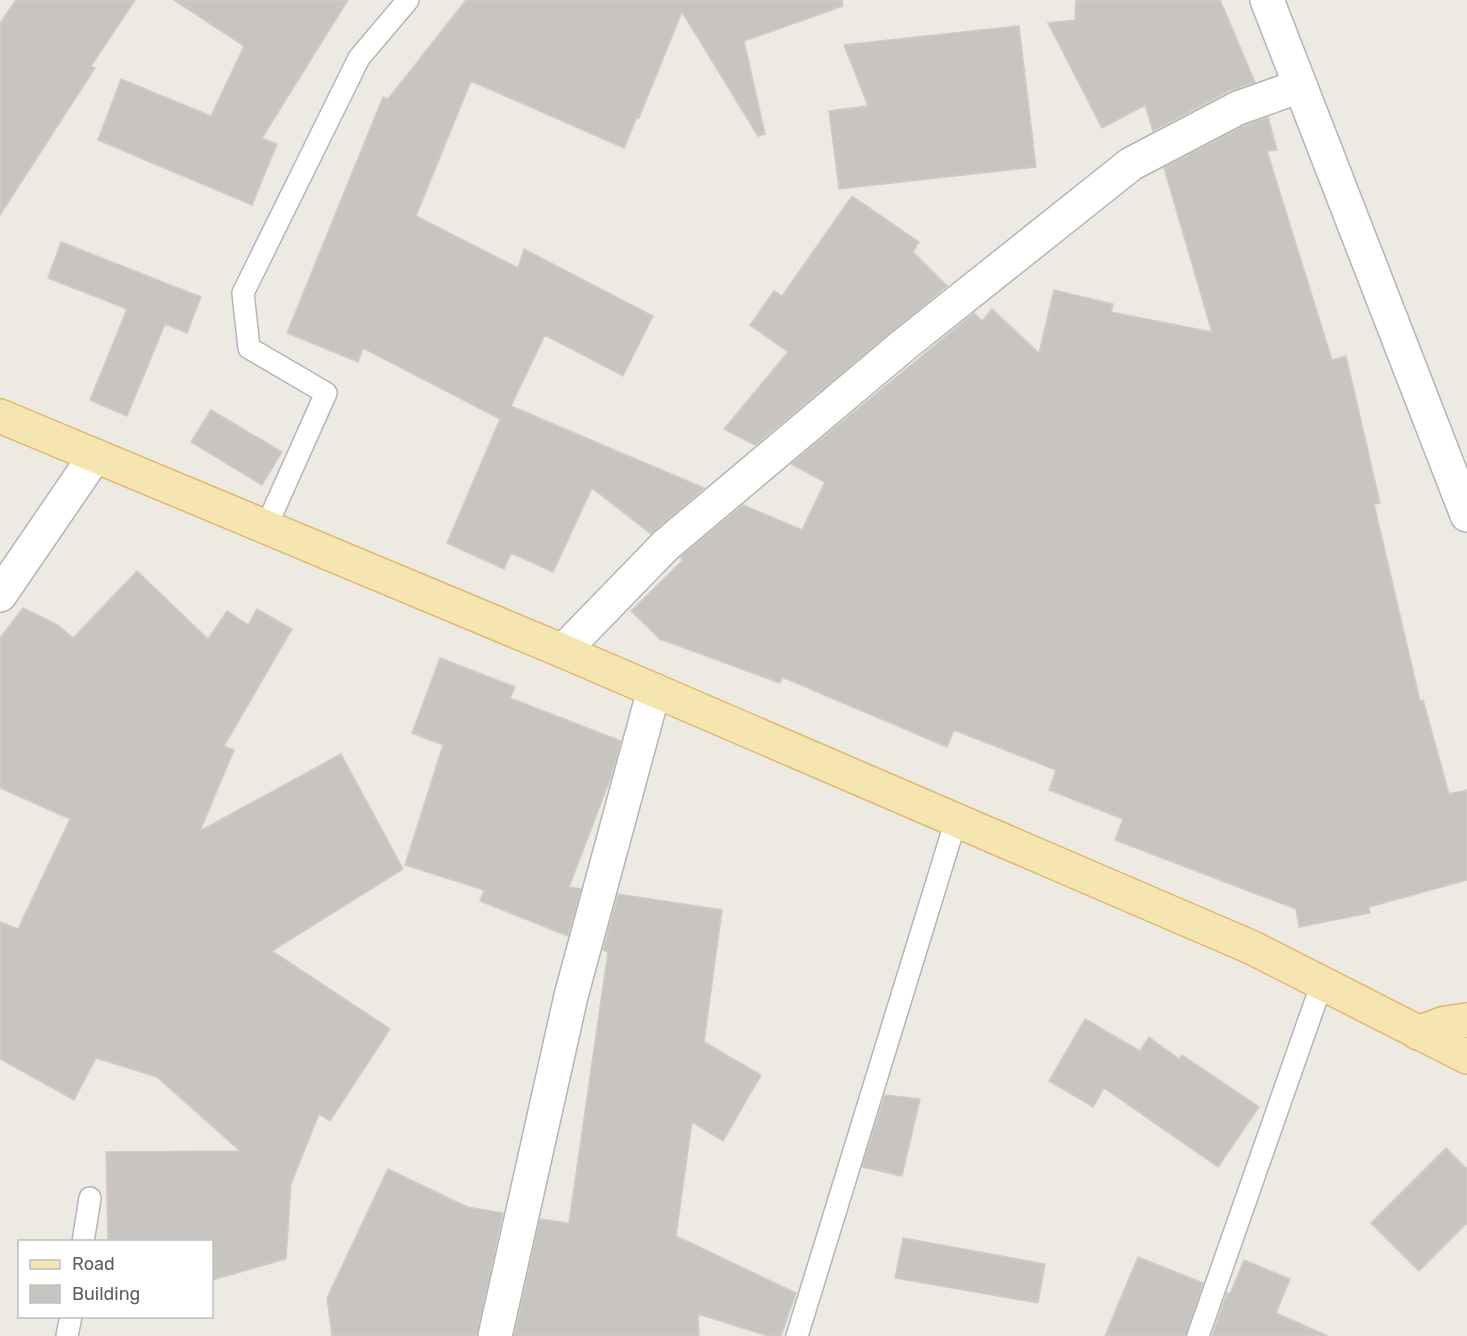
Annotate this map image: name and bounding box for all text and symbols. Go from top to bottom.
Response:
legend [18,1240,213,1318]
text: Road [72,1253,115,1275]
text: Building [72,1283,140,1305]

